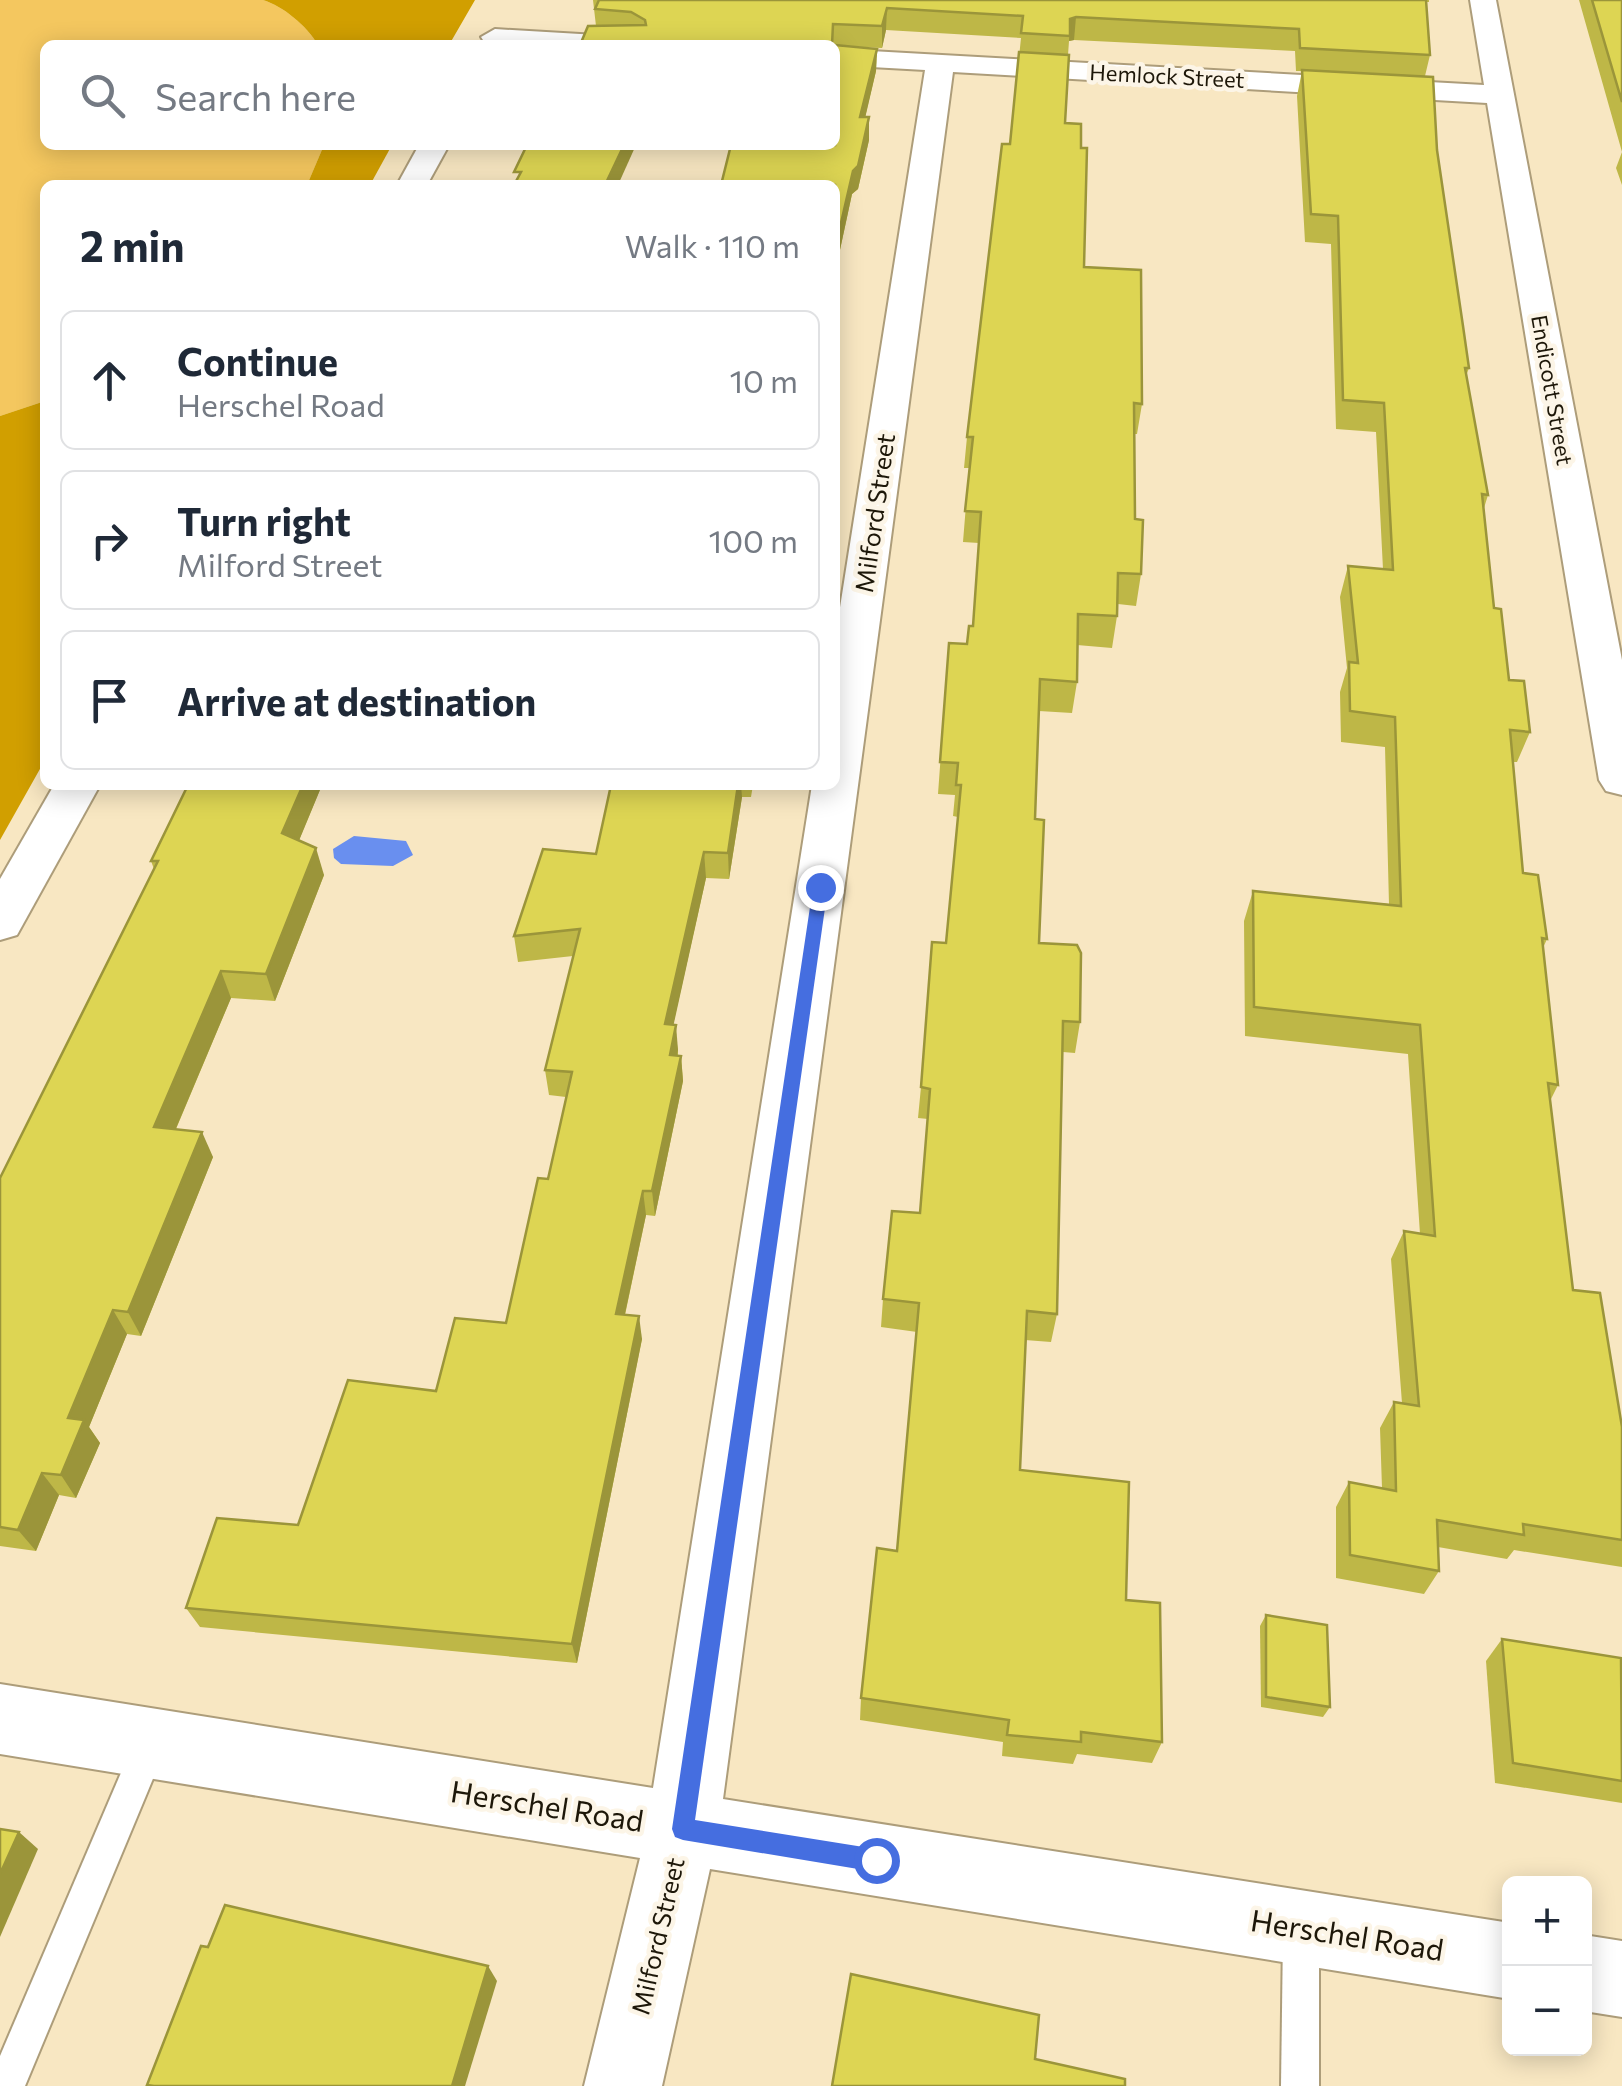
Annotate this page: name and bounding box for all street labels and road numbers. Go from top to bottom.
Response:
street label: Hemlock Street [1089,58,1245,93]
street label: Endicott Street [1526,313,1579,467]
street label: Milford Street [848,431,900,594]
street label: Herschel Road [448,1771,646,1838]
street label: Milford Street [624,1854,690,2017]
street label: Herschel Road [1248,1900,1446,1967]

